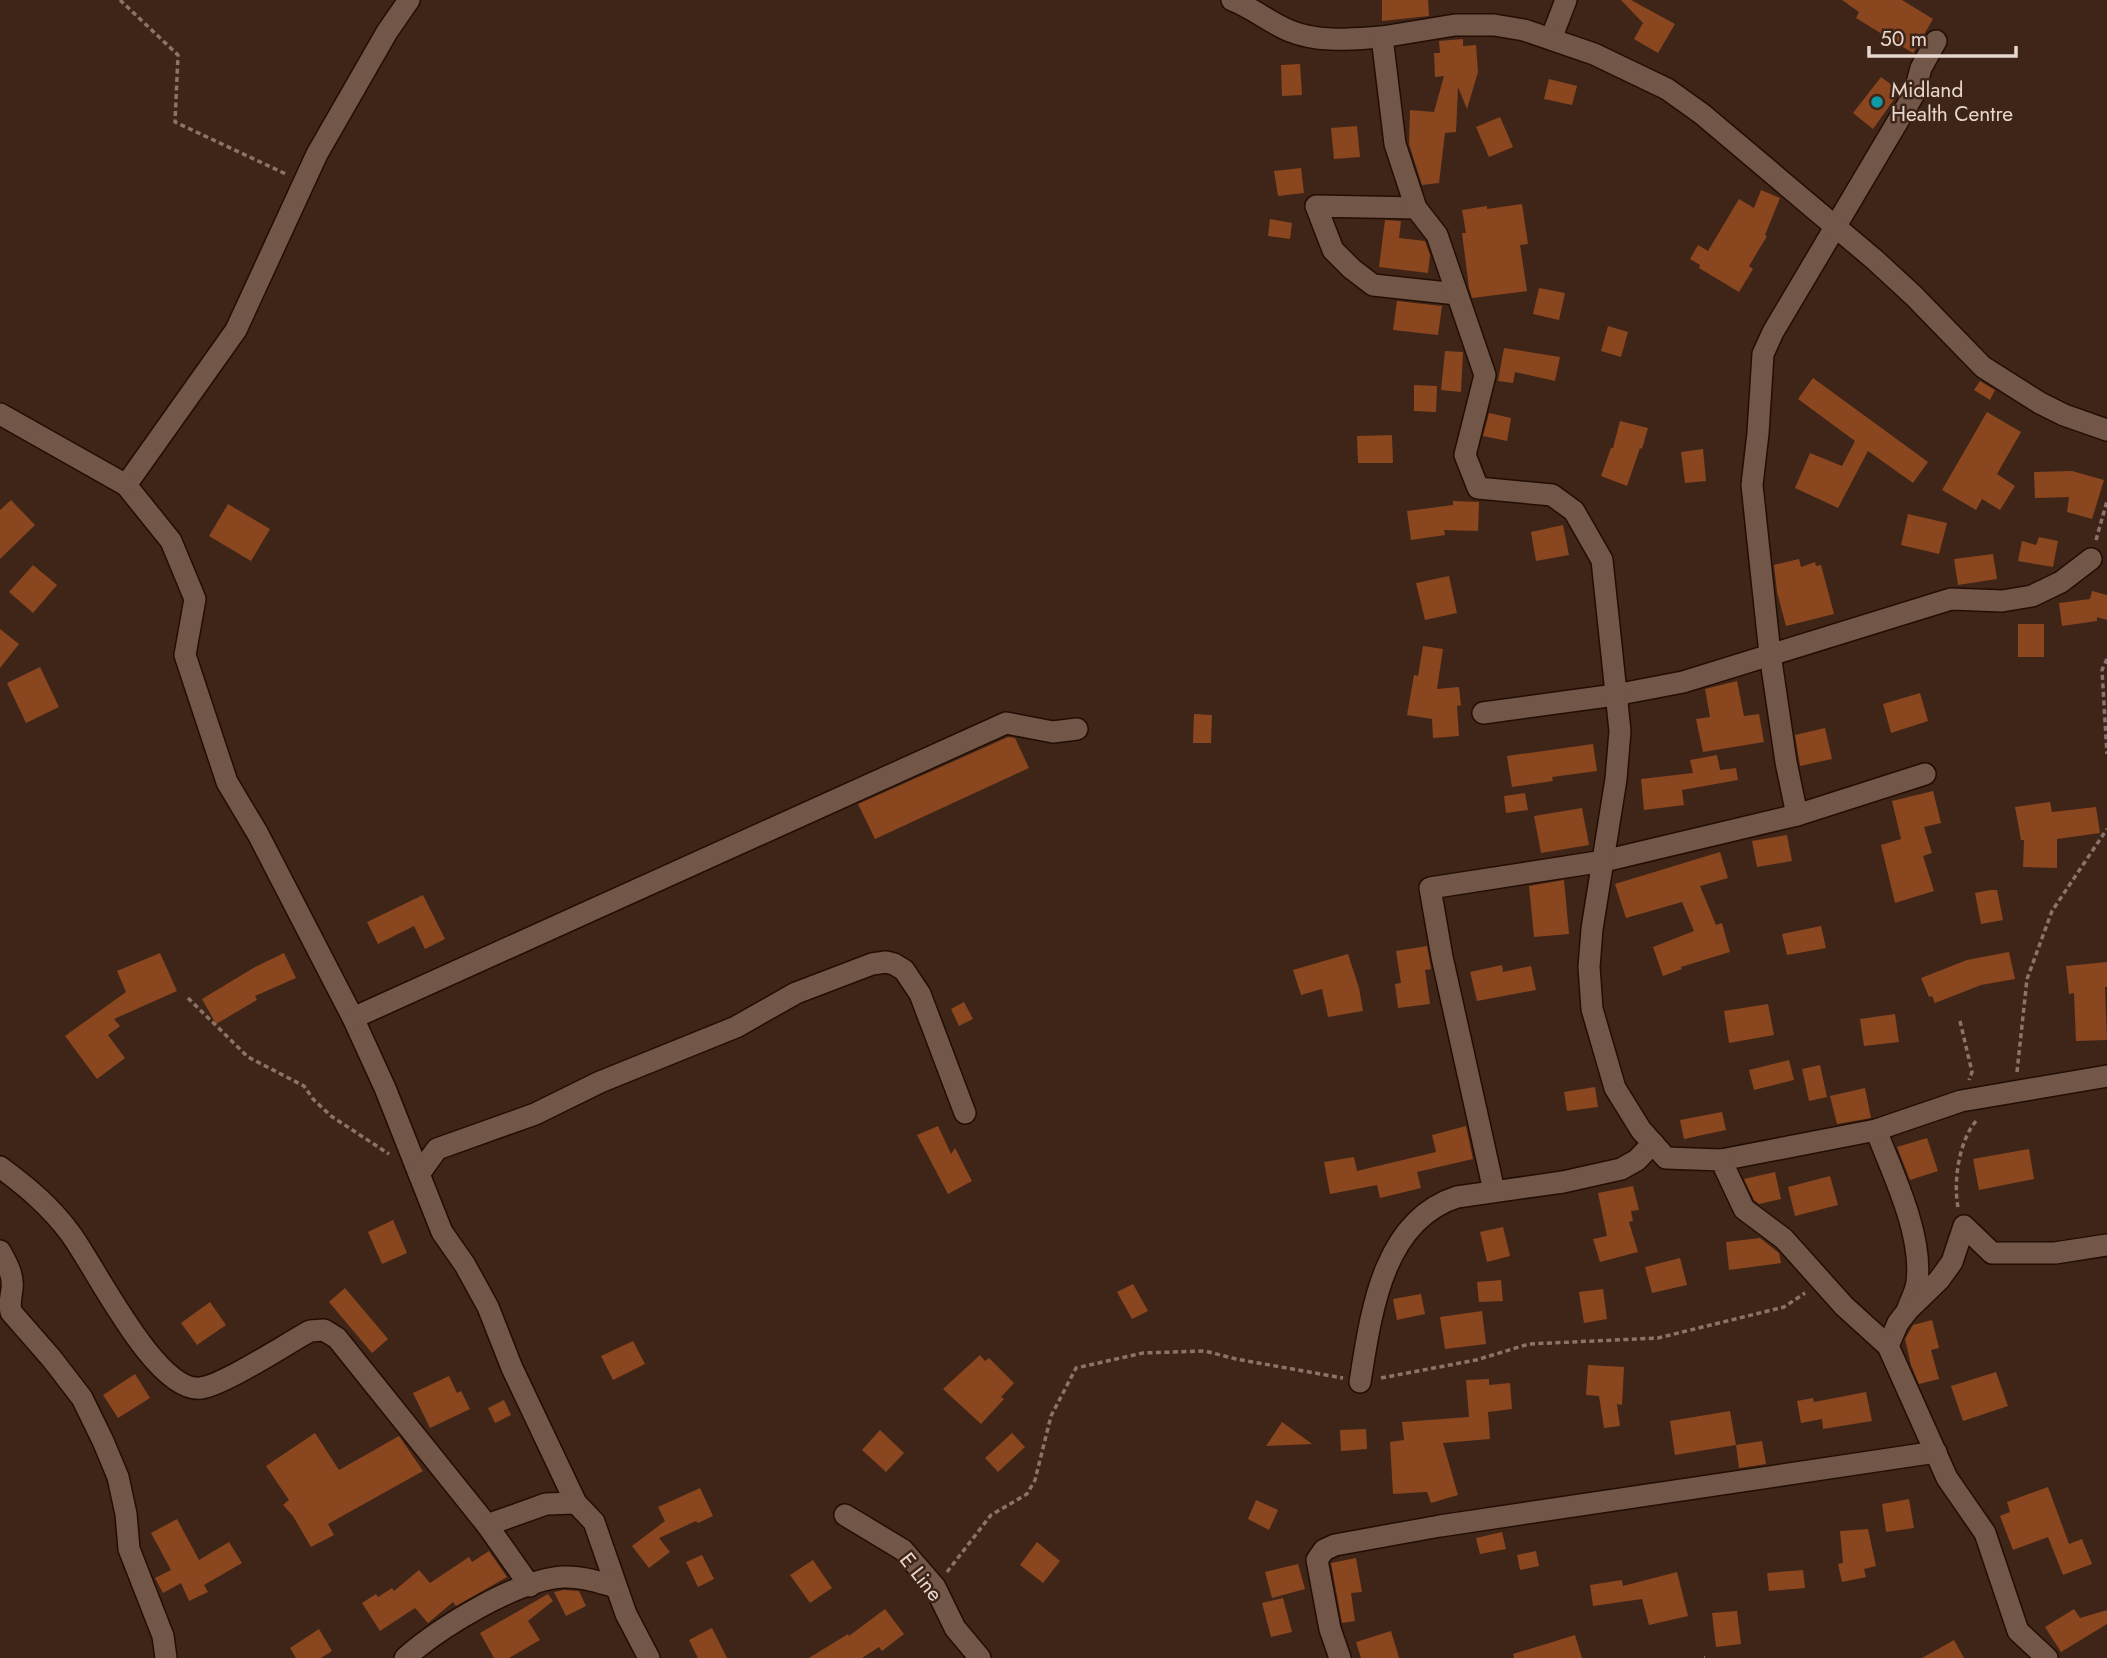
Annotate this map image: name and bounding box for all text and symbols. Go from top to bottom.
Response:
scale bar [1869,14,2016,58]
text: 50 m [1880,24,1927,54]
place label: Midland Health Centre [1891,75,2013,129]
marker: Midland Health Centre [1869,94,1885,110]
street label: E Line [892,1546,950,1608]

